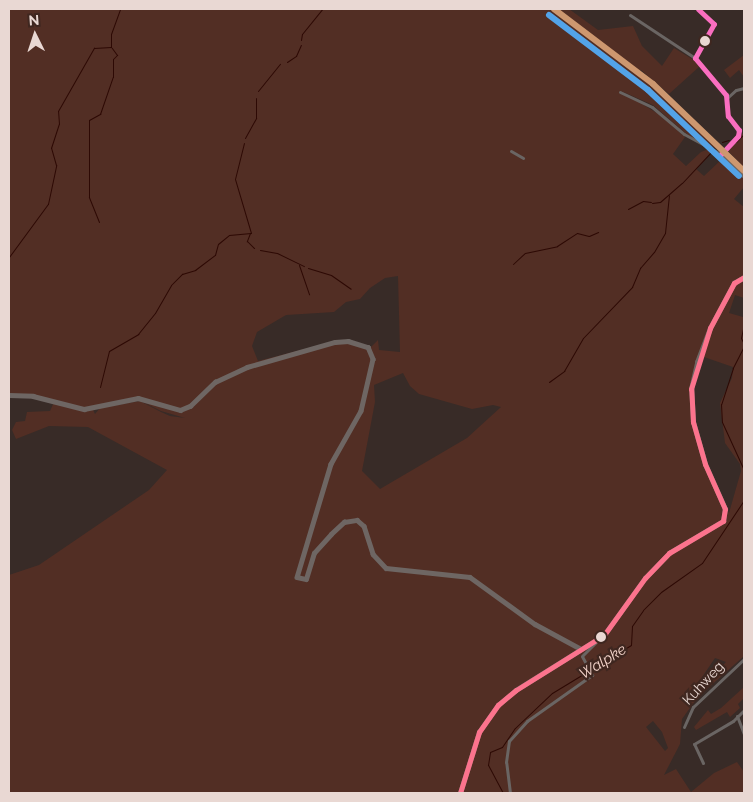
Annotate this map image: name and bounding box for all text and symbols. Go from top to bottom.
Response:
north arrow [10,10,60,60]
text: N [28,12,40,28]
unlabelled marker [700,36,710,46]
unlabelled marker [596,632,606,642]
water label: Walpke [576,641,630,683]
street label: Kuhweg [679,658,727,708]

